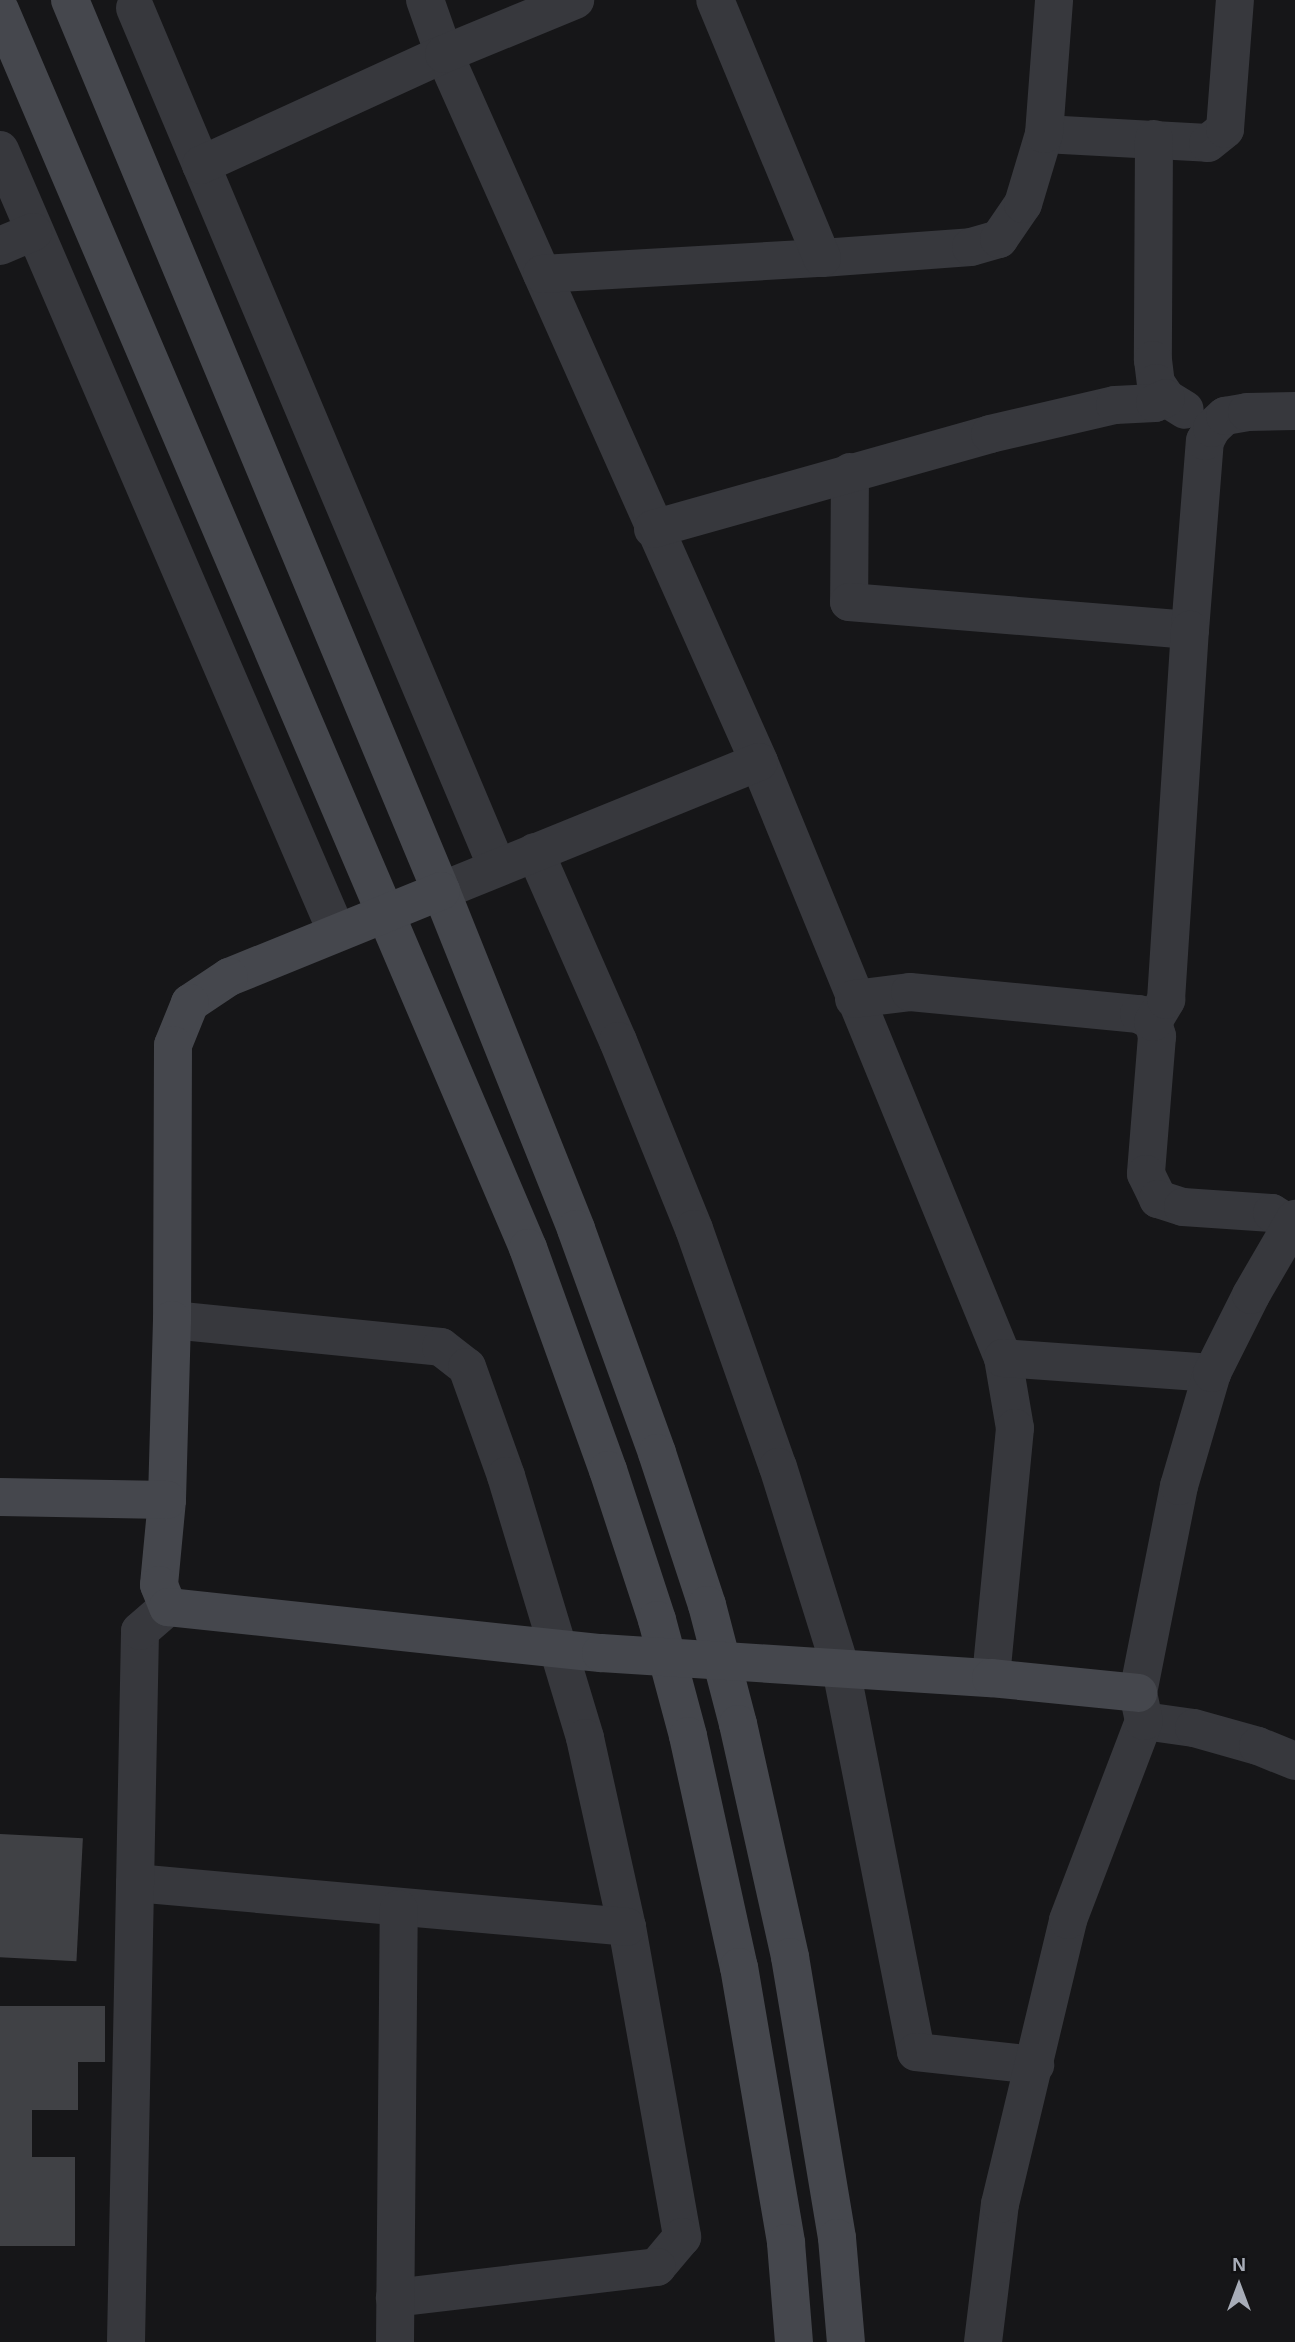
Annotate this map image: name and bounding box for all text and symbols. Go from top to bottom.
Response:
north arrow [1204,2251,1274,2321]
text: N [1232,2254,1246,2275]

